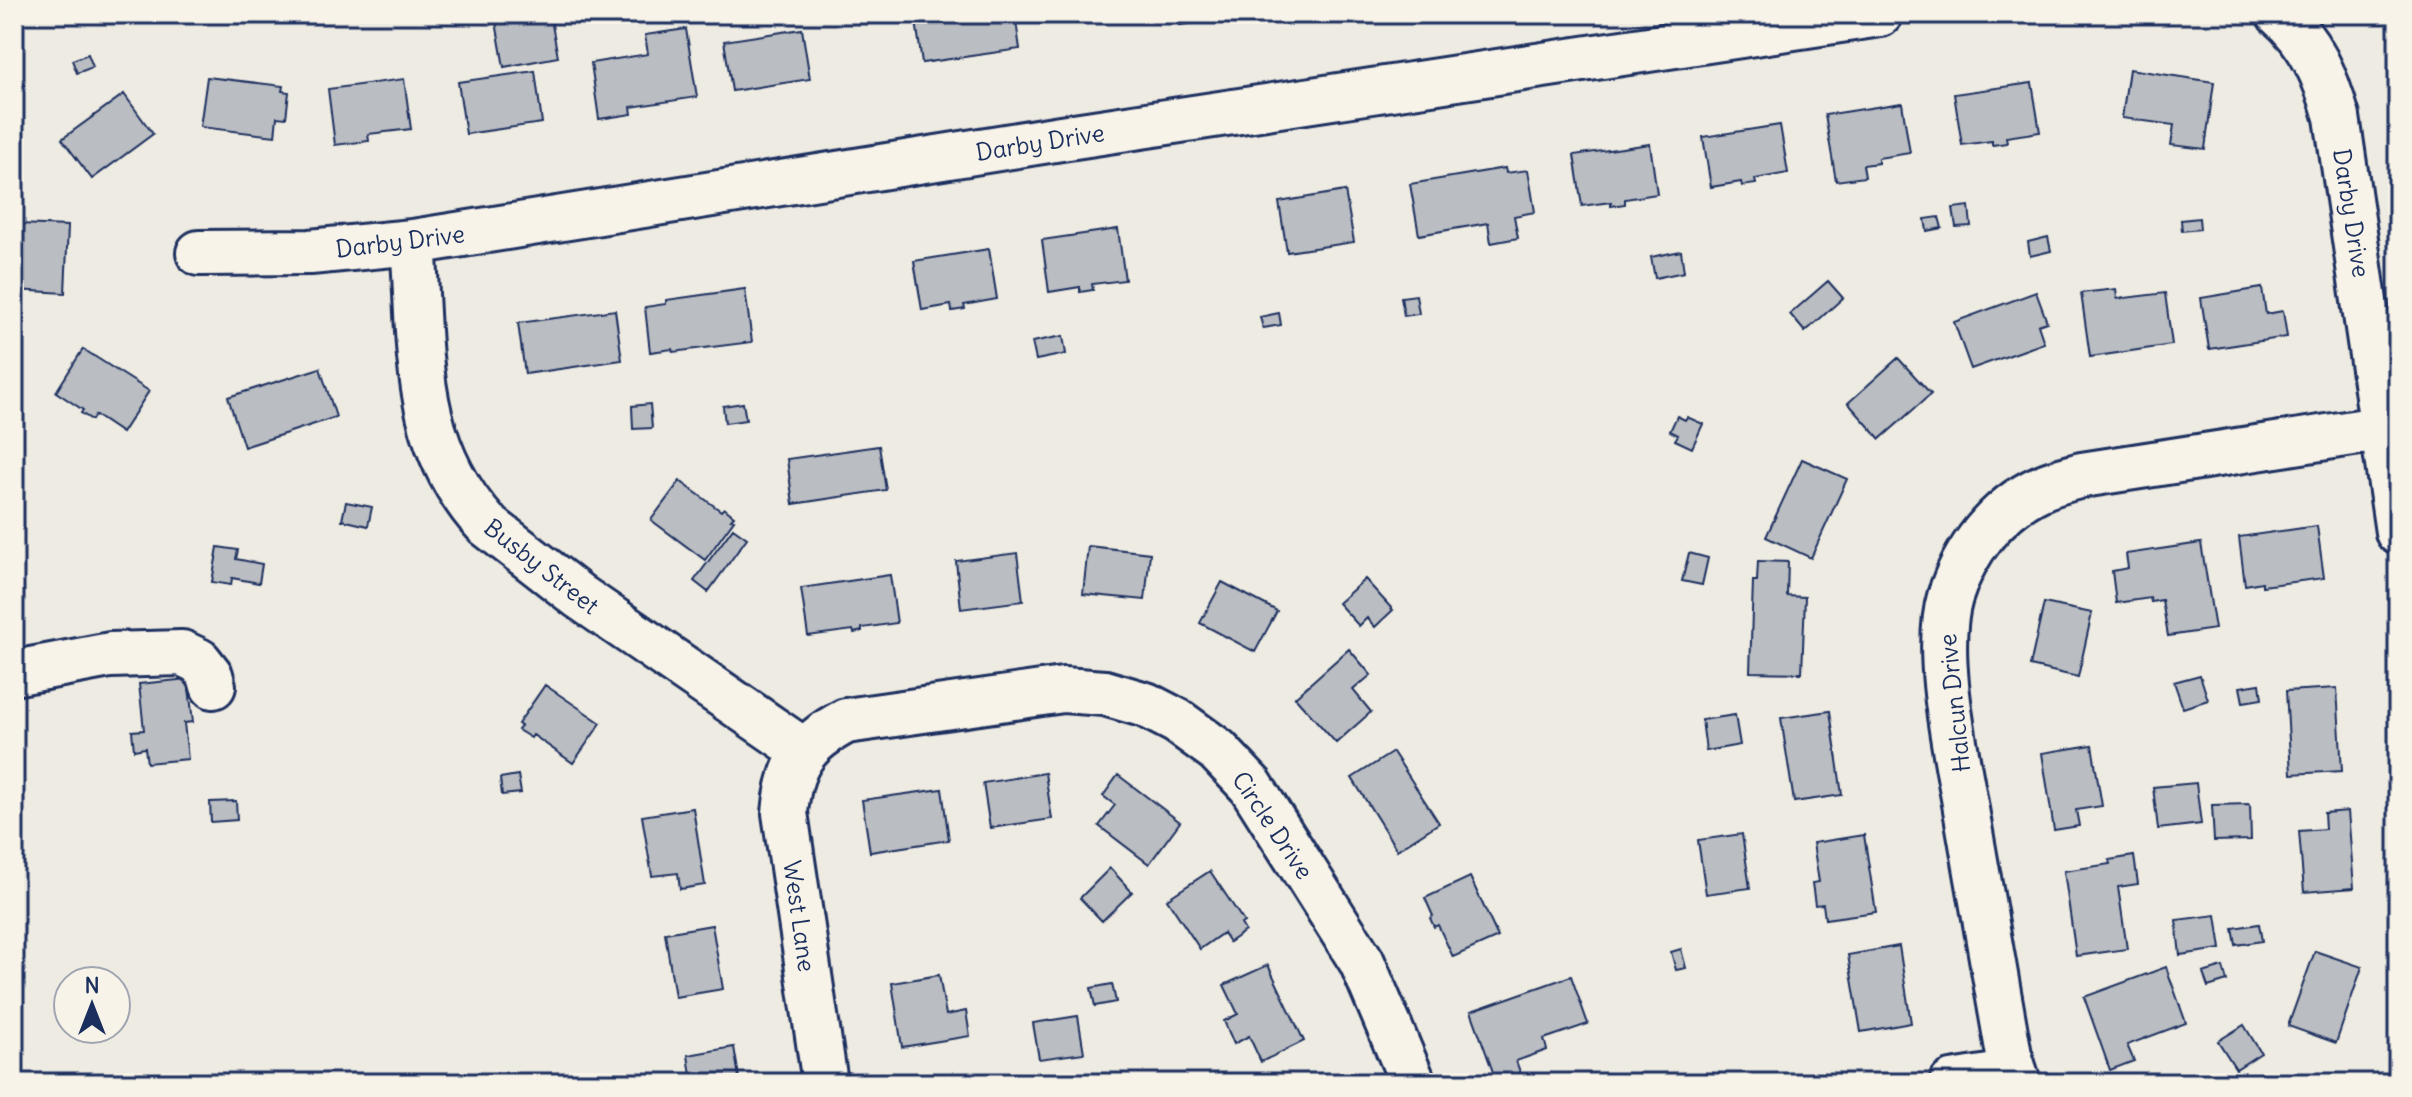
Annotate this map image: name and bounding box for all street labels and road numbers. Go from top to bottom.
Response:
street label: Darby Drive [974,117,1106,167]
street label: Darby Drive [2327,147,2377,279]
street label: Darby Drive [334,218,466,264]
street label: Busby Street [479,512,605,620]
street label: Halcun Drive [1932,632,1976,774]
street label: Circle Drive [1226,765,1320,885]
street label: West Lane [777,858,823,974]

